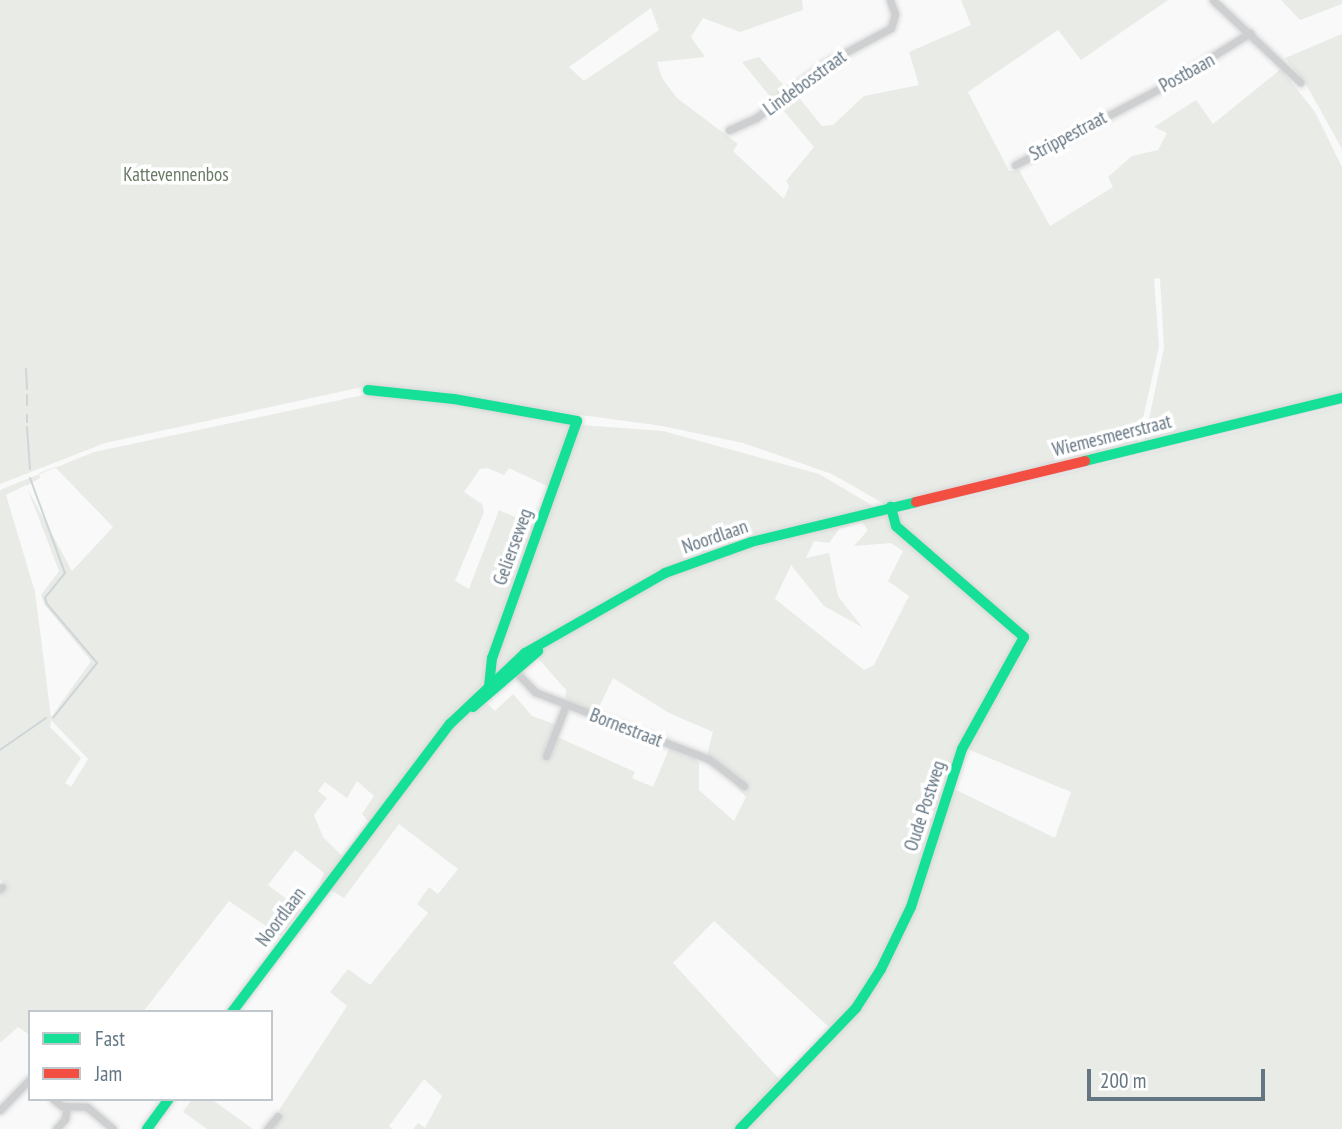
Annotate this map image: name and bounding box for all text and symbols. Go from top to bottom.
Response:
street label: Lindebosstraat [759,45,851,121]
street label: Postbaan [1155,49,1219,97]
street label: Strippestraat [1025,106,1111,166]
park label: Kattevennenbos [123,164,229,186]
street label: Wiemesmeerstraat [1050,410,1174,462]
street label: Gelierseweg [489,506,537,588]
street label: Noordlaan [679,515,751,559]
street label: Bornestraat [587,704,665,752]
street label: Oude Postweg [900,758,950,854]
street label: Noordlaan [251,883,311,951]
legend [28,1010,273,1101]
text: Fast [95,1025,125,1052]
scale bar [1090,1056,1268,1100]
text: Jam [95,1060,122,1087]
text: 200 m [1100,1067,1146,1094]

